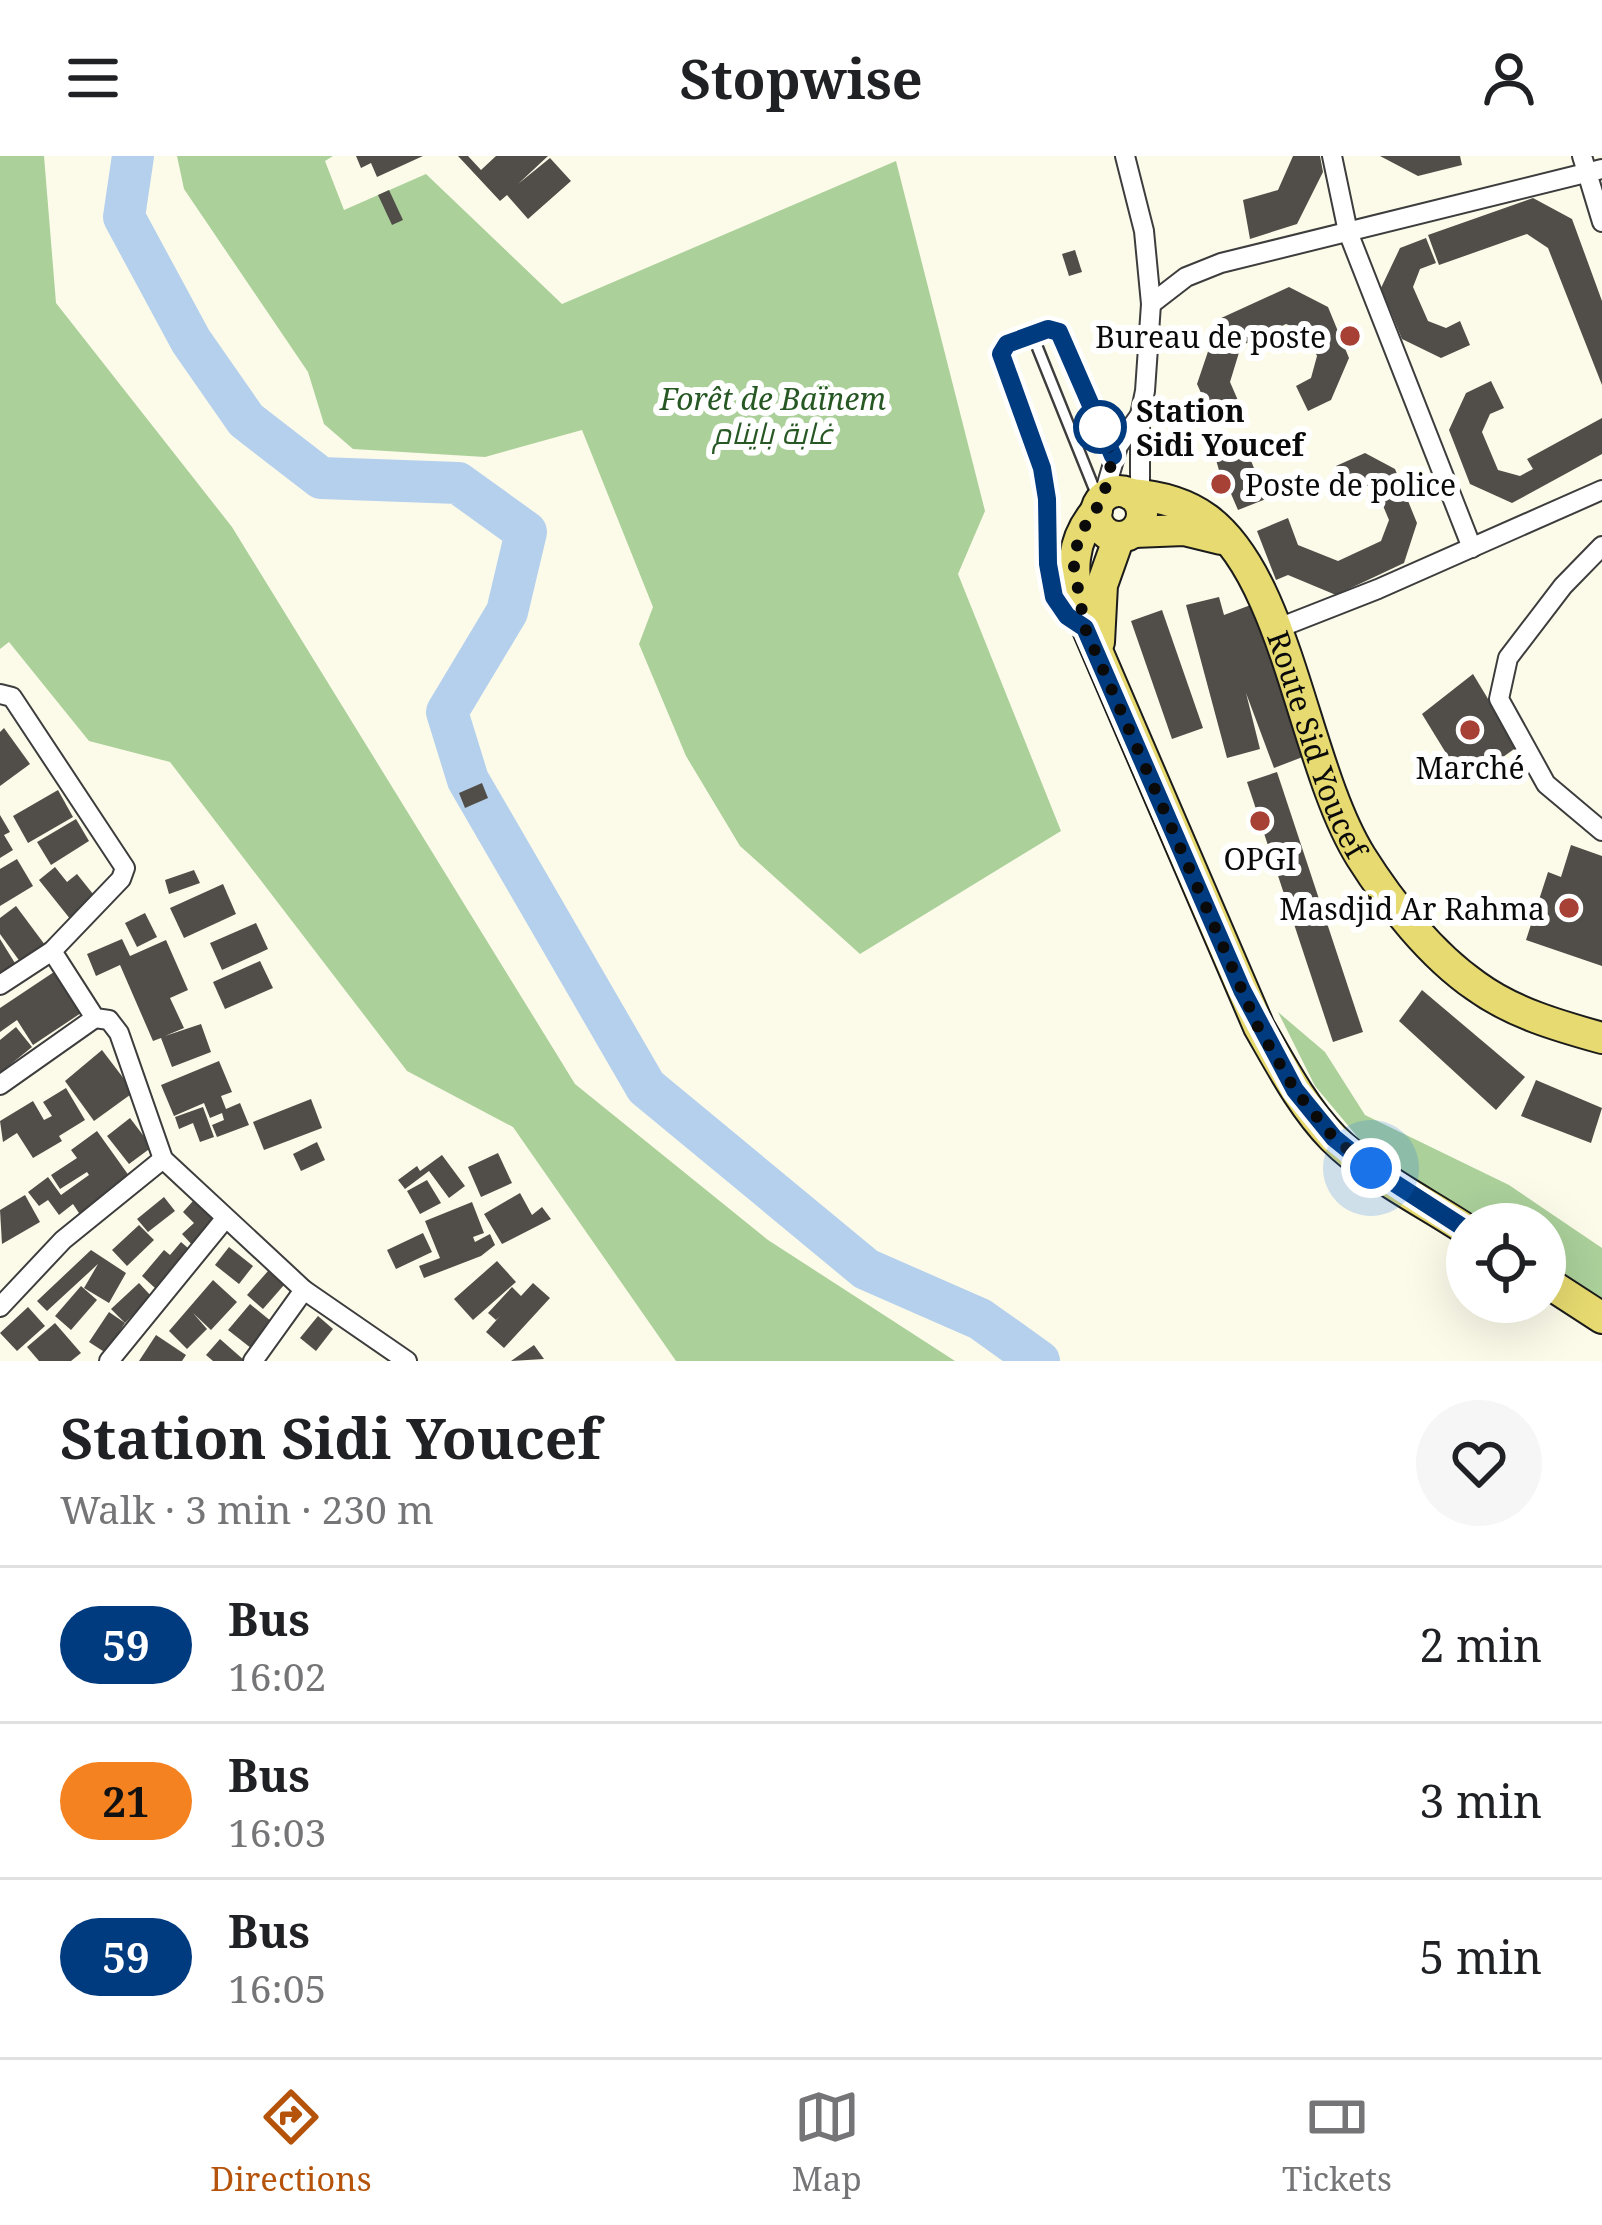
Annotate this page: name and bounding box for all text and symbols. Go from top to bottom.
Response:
text: Stopwise [679,41,923,115]
icon: menu [60,45,126,111]
icon: person [1476,45,1542,111]
place label: Bureau de poste [1095,316,1326,357]
marker: Bureau de poste [1337,323,1363,349]
park label: Forêt de Baïnem غابة باينام [659,378,886,454]
place label: Station Sidi Youcef [1136,390,1307,465]
marker: Station Sidi Youcef [1075,402,1125,452]
place label: Poste de police [1245,464,1456,505]
marker: Poste de police [1208,471,1234,497]
street label: Route Sid Youcef [1258,625,1379,868]
marker: Marché [1457,717,1483,743]
place label: Marché [1415,747,1525,788]
marker: OPGI [1247,808,1273,834]
place label: OPGI [1224,838,1296,879]
place label: Masdjid Ar Rahma [1279,888,1545,929]
marker: Masdjid Ar Rahma [1556,895,1582,921]
your location [1341,1138,1401,1198]
map controls [1446,1203,1566,1323]
button: locate [1446,1203,1566,1323]
text: Station Sidi Youcef [60,1398,601,1476]
button: heart [1416,1400,1542,1526]
text: Walk · 3 min · 230 m [60,1482,434,1535]
text: Bus [228,1588,310,1649]
text: 2 min [1419,1614,1542,1675]
text: 59 [102,1616,150,1673]
text: 16:02 [228,1649,326,1702]
text: Bus [228,1744,310,1805]
text: 3 min [1419,1770,1542,1831]
text: 21 [102,1772,150,1829]
text: 16:03 [228,1805,326,1858]
text: Bus [228,1900,310,1961]
text: 5 min [1419,1926,1542,1987]
text: 59 [102,1928,150,1985]
text: 16:05 [228,1961,326,2014]
tab: Directions [210,2084,372,2201]
tab: Map [792,2084,862,2201]
tab: Tickets [1282,2084,1392,2201]

